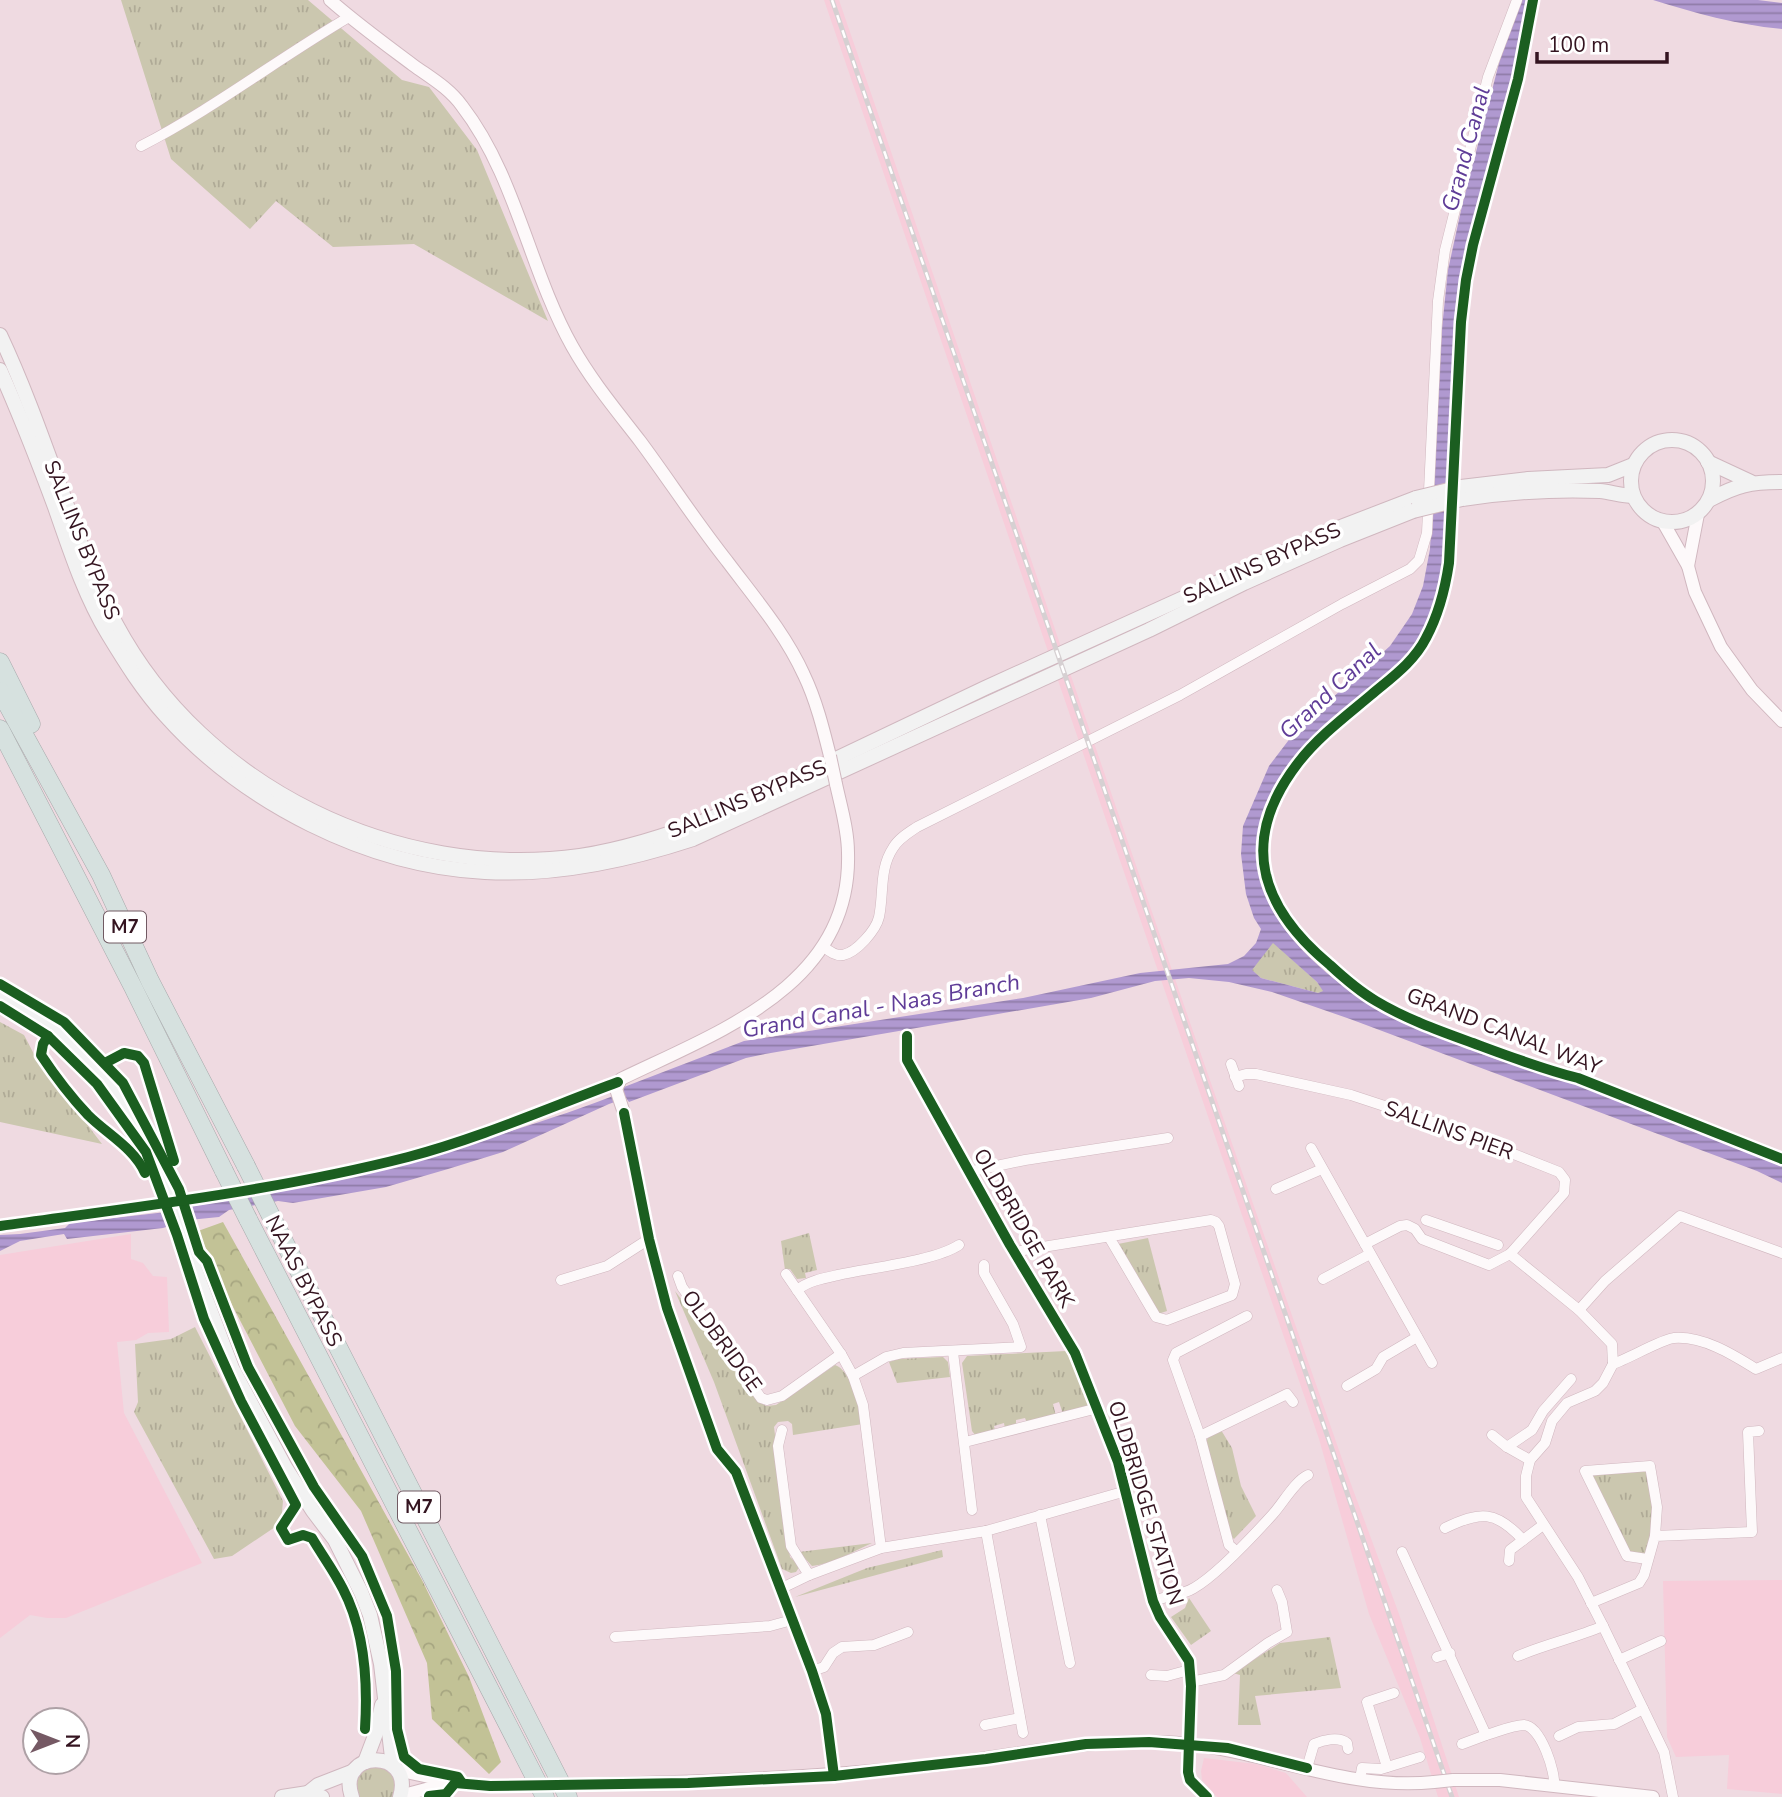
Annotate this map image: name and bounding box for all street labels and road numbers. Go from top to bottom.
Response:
street label: SALLINS BYPASS [37,456,127,624]
street label: SALLINS BYPASS [1179,516,1345,610]
street label: SALLINS BYPASS [663,753,831,845]
road number: M7 [104,911,146,942]
street label: GRAND CANAL WAY [1403,981,1606,1081]
street label: SALLINS PIER [1381,1094,1517,1166]
street label: OLDBRIDGE PARK [967,1143,1081,1313]
street label: NAAS BYPASS [259,1211,349,1352]
street label: OLDBRIDGE [675,1284,769,1398]
street label: OLDBRIDGE STATION [1102,1397,1190,1609]
road number: M7 [398,1492,440,1522]

